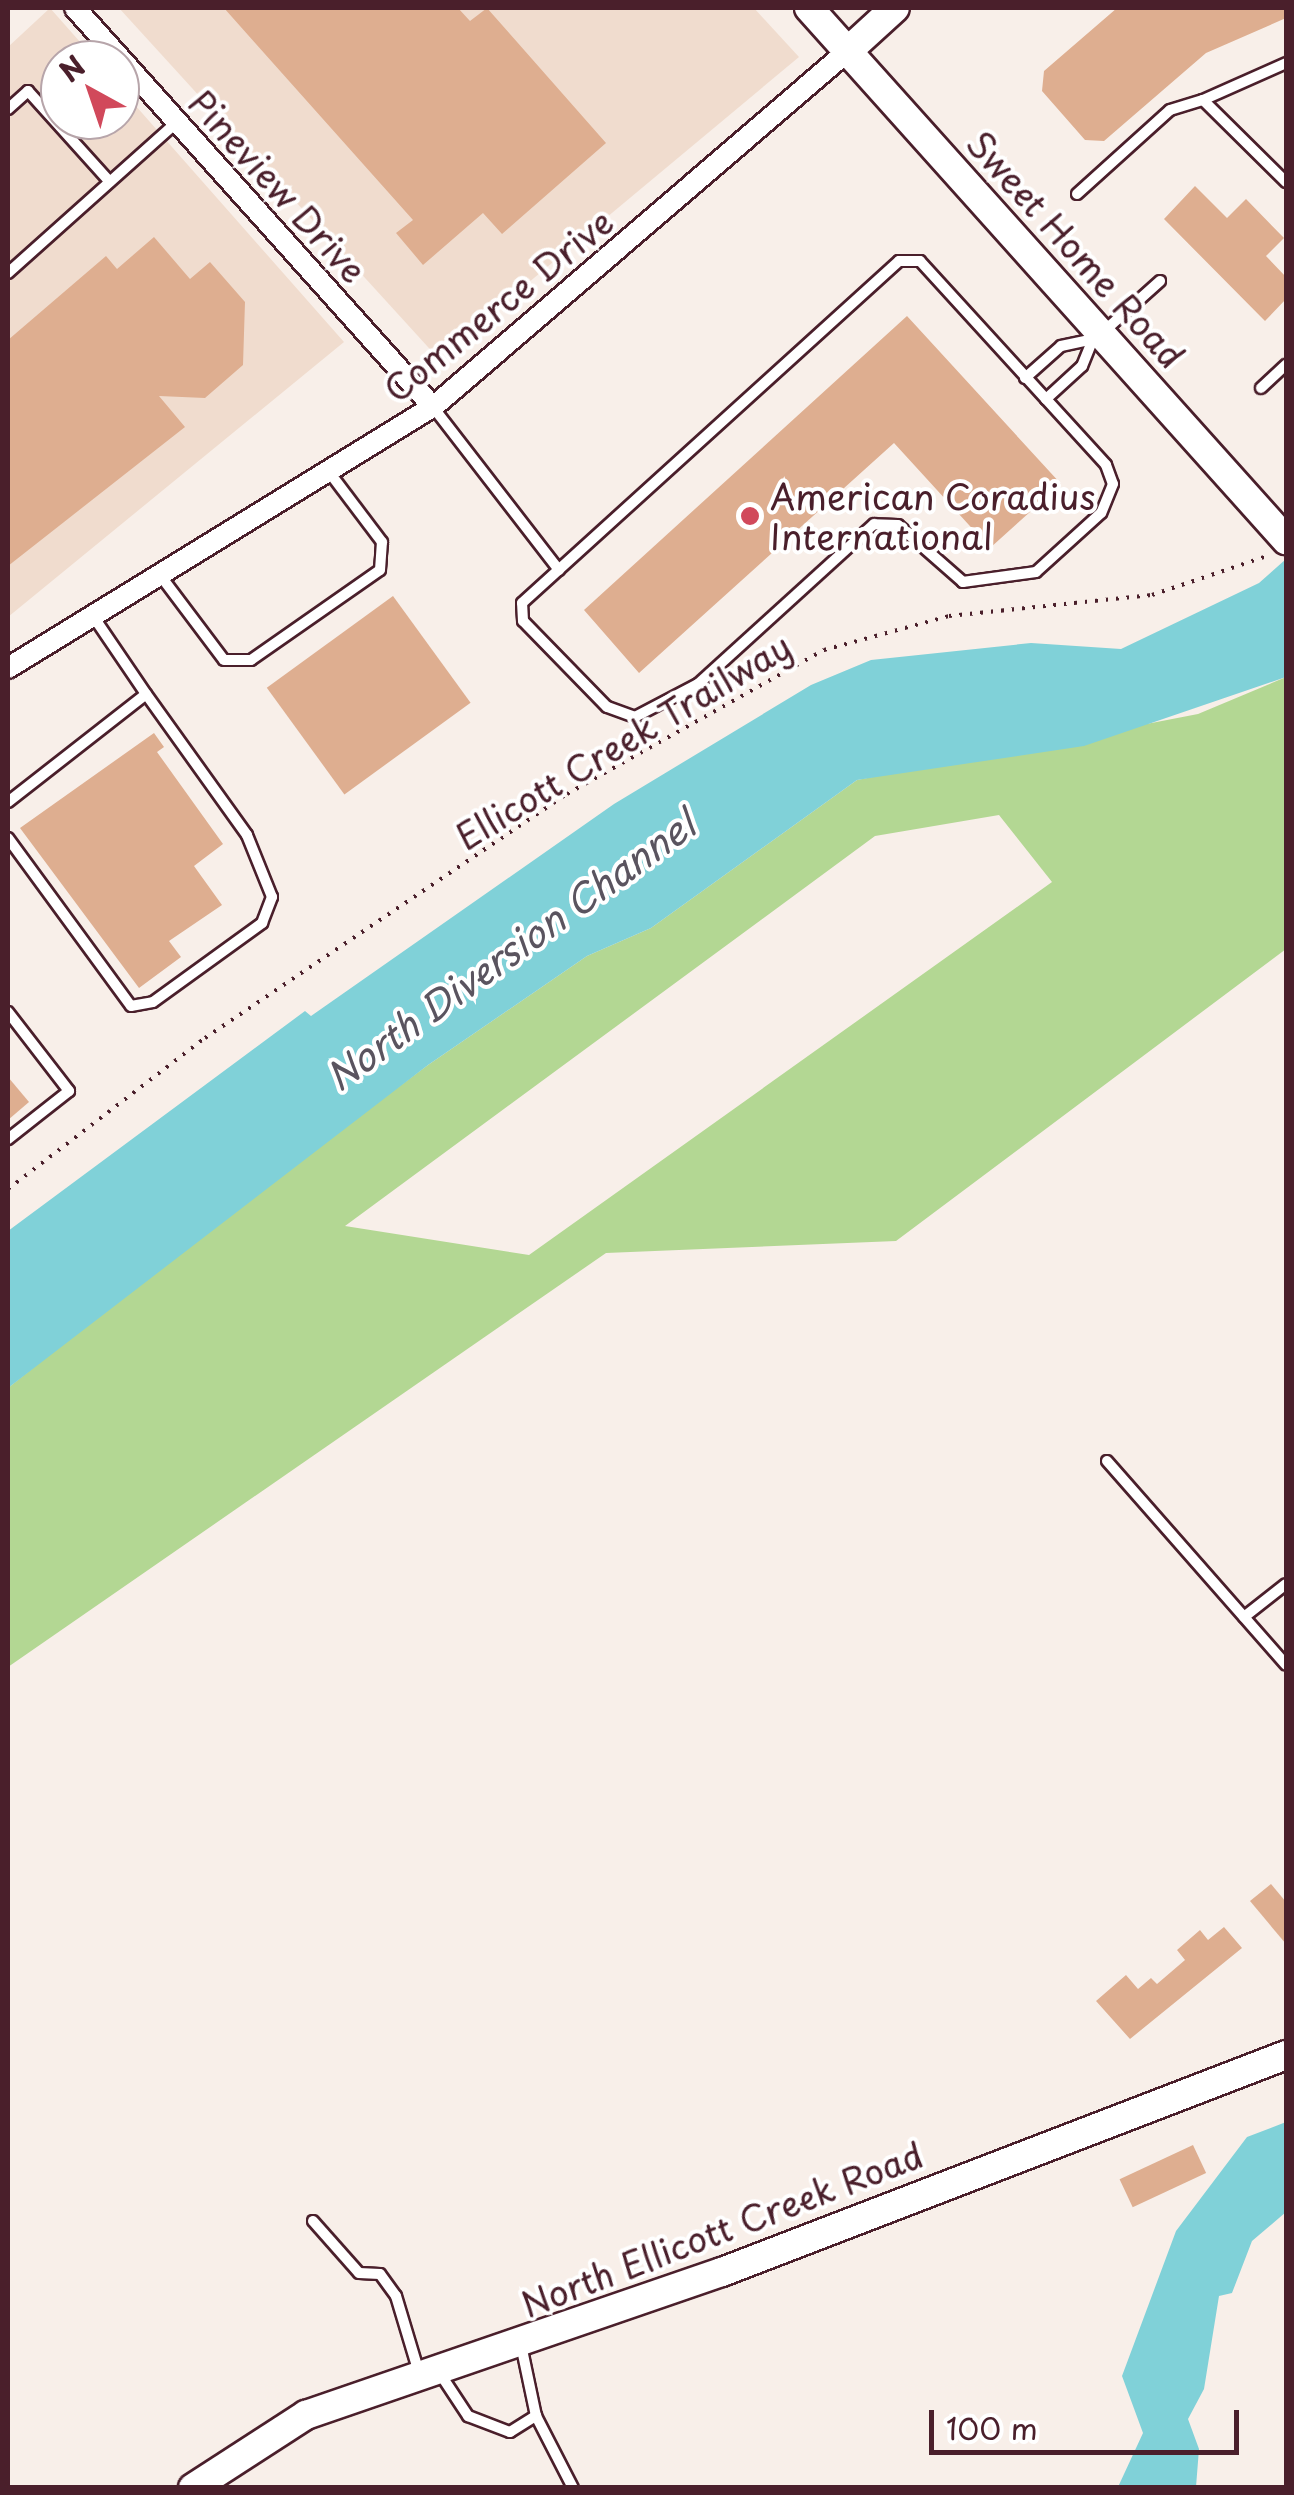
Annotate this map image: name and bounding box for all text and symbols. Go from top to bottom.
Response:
north arrow [40,40,140,140]
text: N [49,45,94,92]
street label: Pineview Drive [180,81,376,291]
street label: Sweet Home Road [958,121,1194,377]
street label: Commerce Drive [376,200,620,410]
place label: American Coradius International [770,475,1095,557]
marker: American Coradius International [739,505,761,527]
street label: Ellicott Creek Trailway [446,623,800,859]
water label: North Diversion Channel [314,799,706,1101]
street label: North Ellicott Creek Road [511,2131,933,2327]
scale bar [934,2390,1244,2452]
text: 100 m [946,2405,1038,2450]

